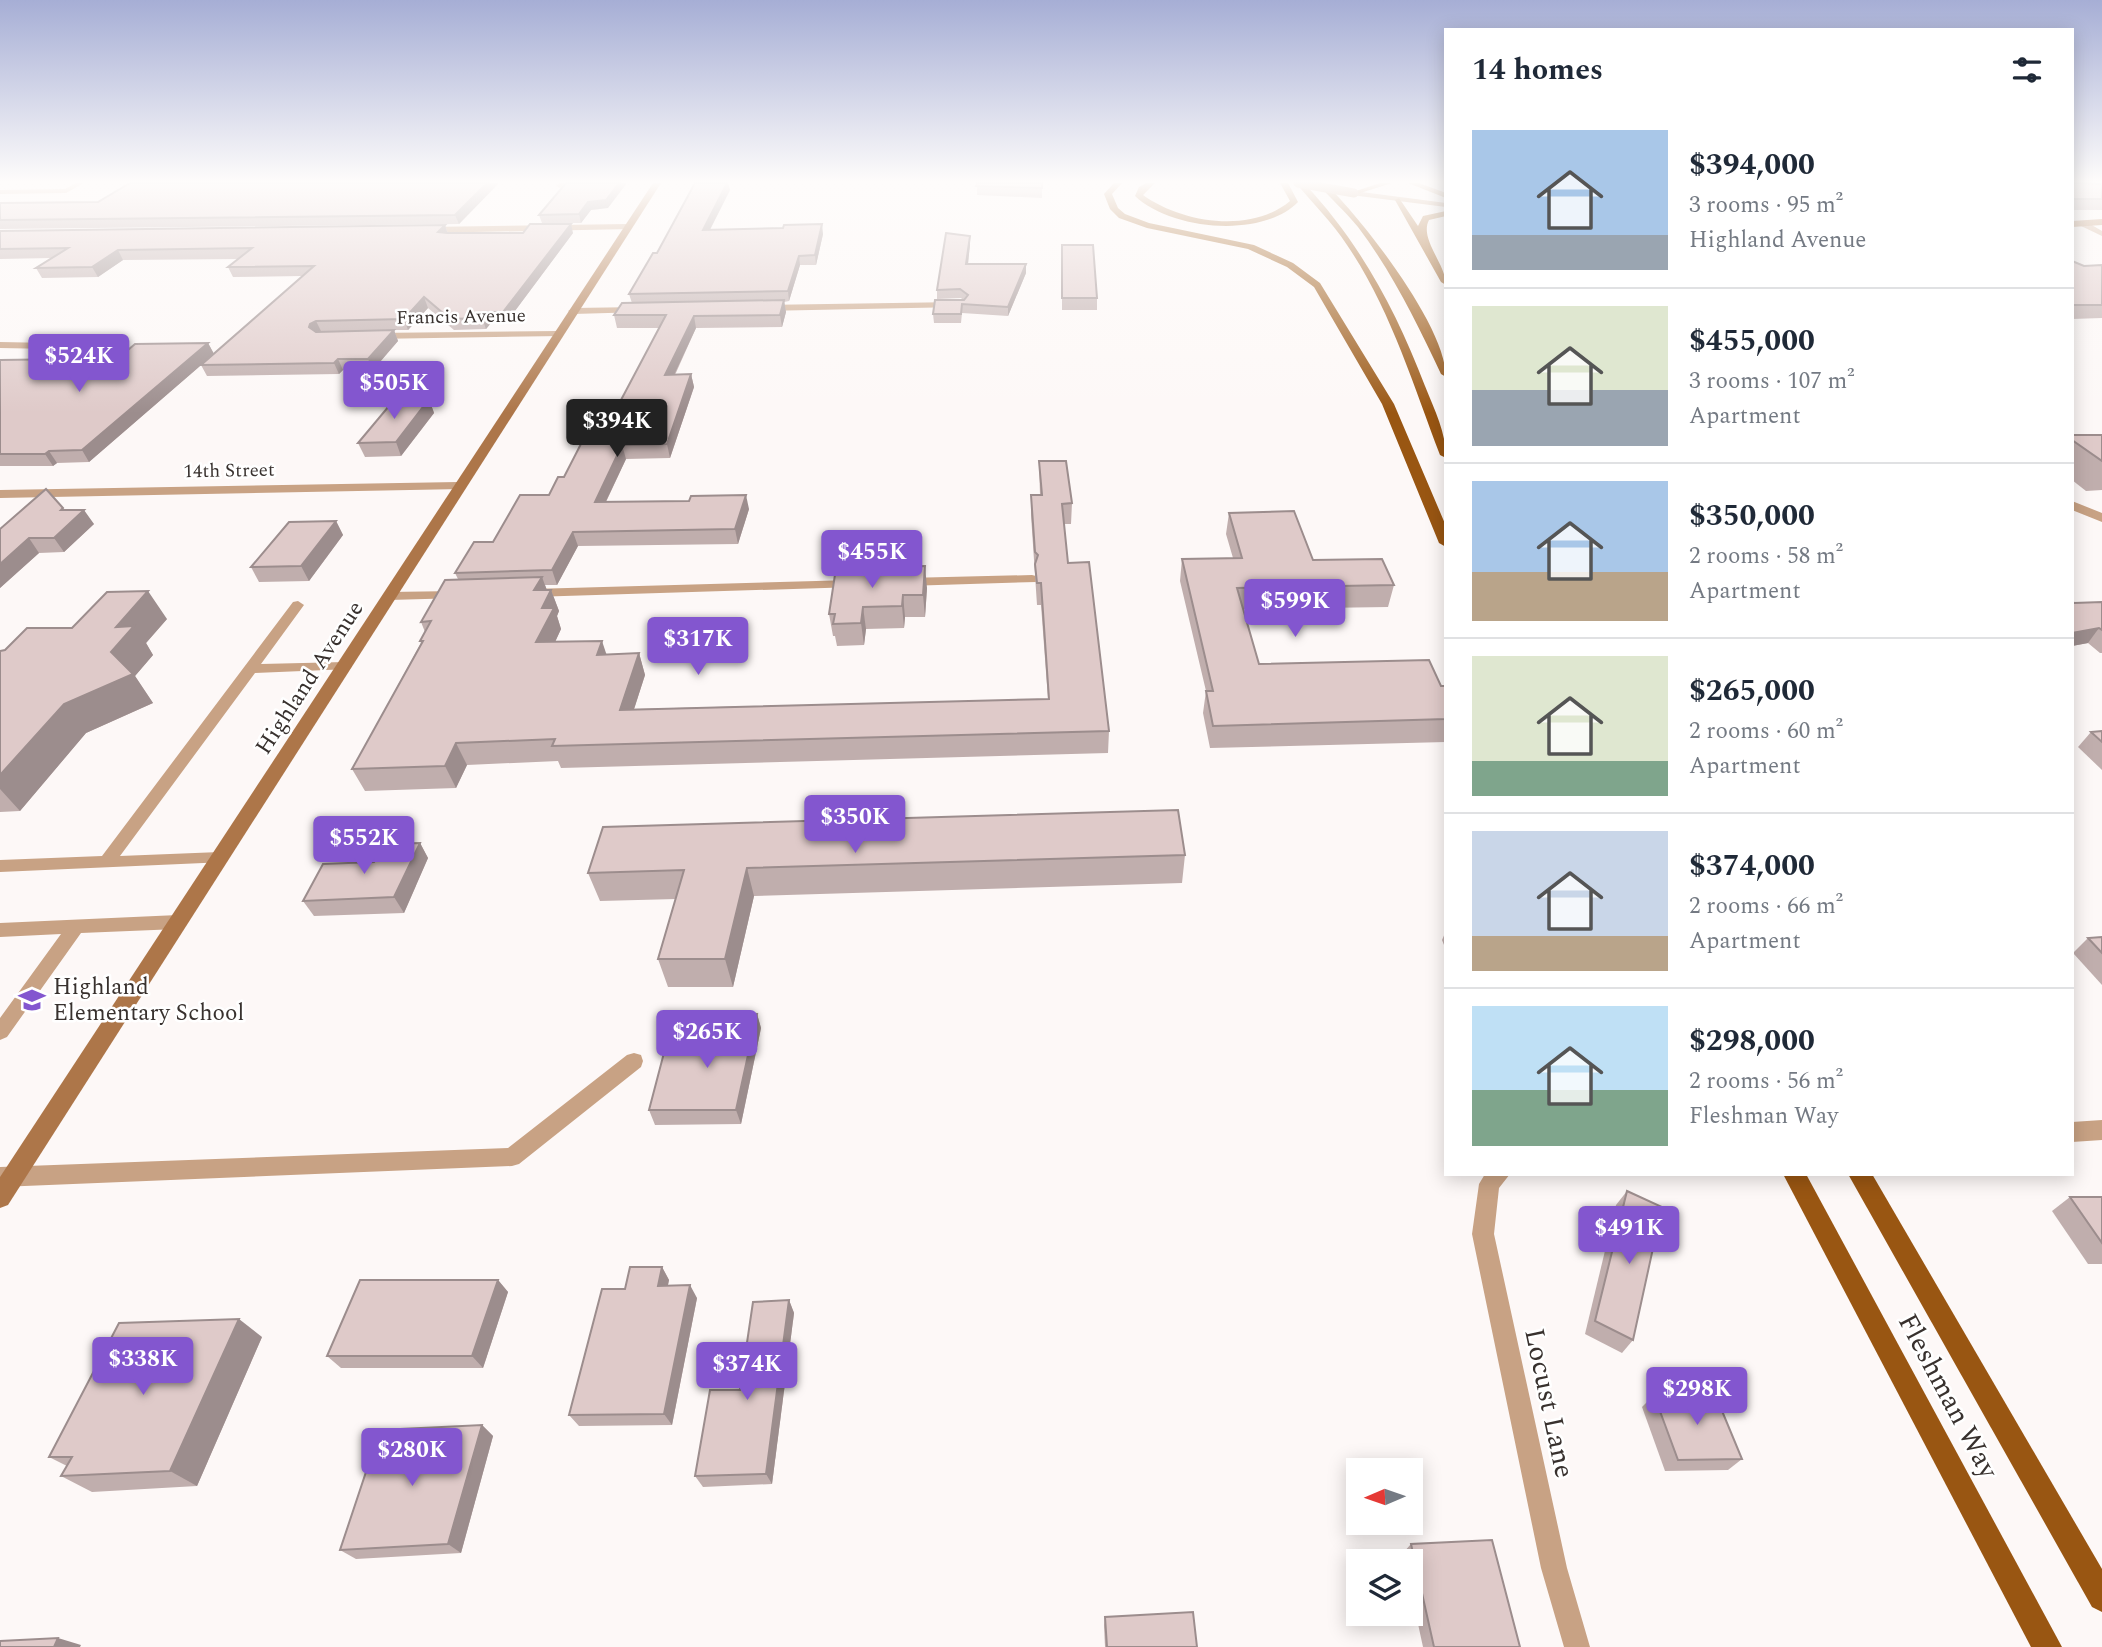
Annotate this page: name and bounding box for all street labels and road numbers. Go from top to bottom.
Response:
street label: Francis Avenue [396,301,526,333]
street label: 14th Street [183,456,275,486]
street label: Highland Avenue [247,594,373,762]
street label: Fleshman Way [1886,1306,2010,1488]
street label: Locust Lane [1512,1324,1586,1482]

